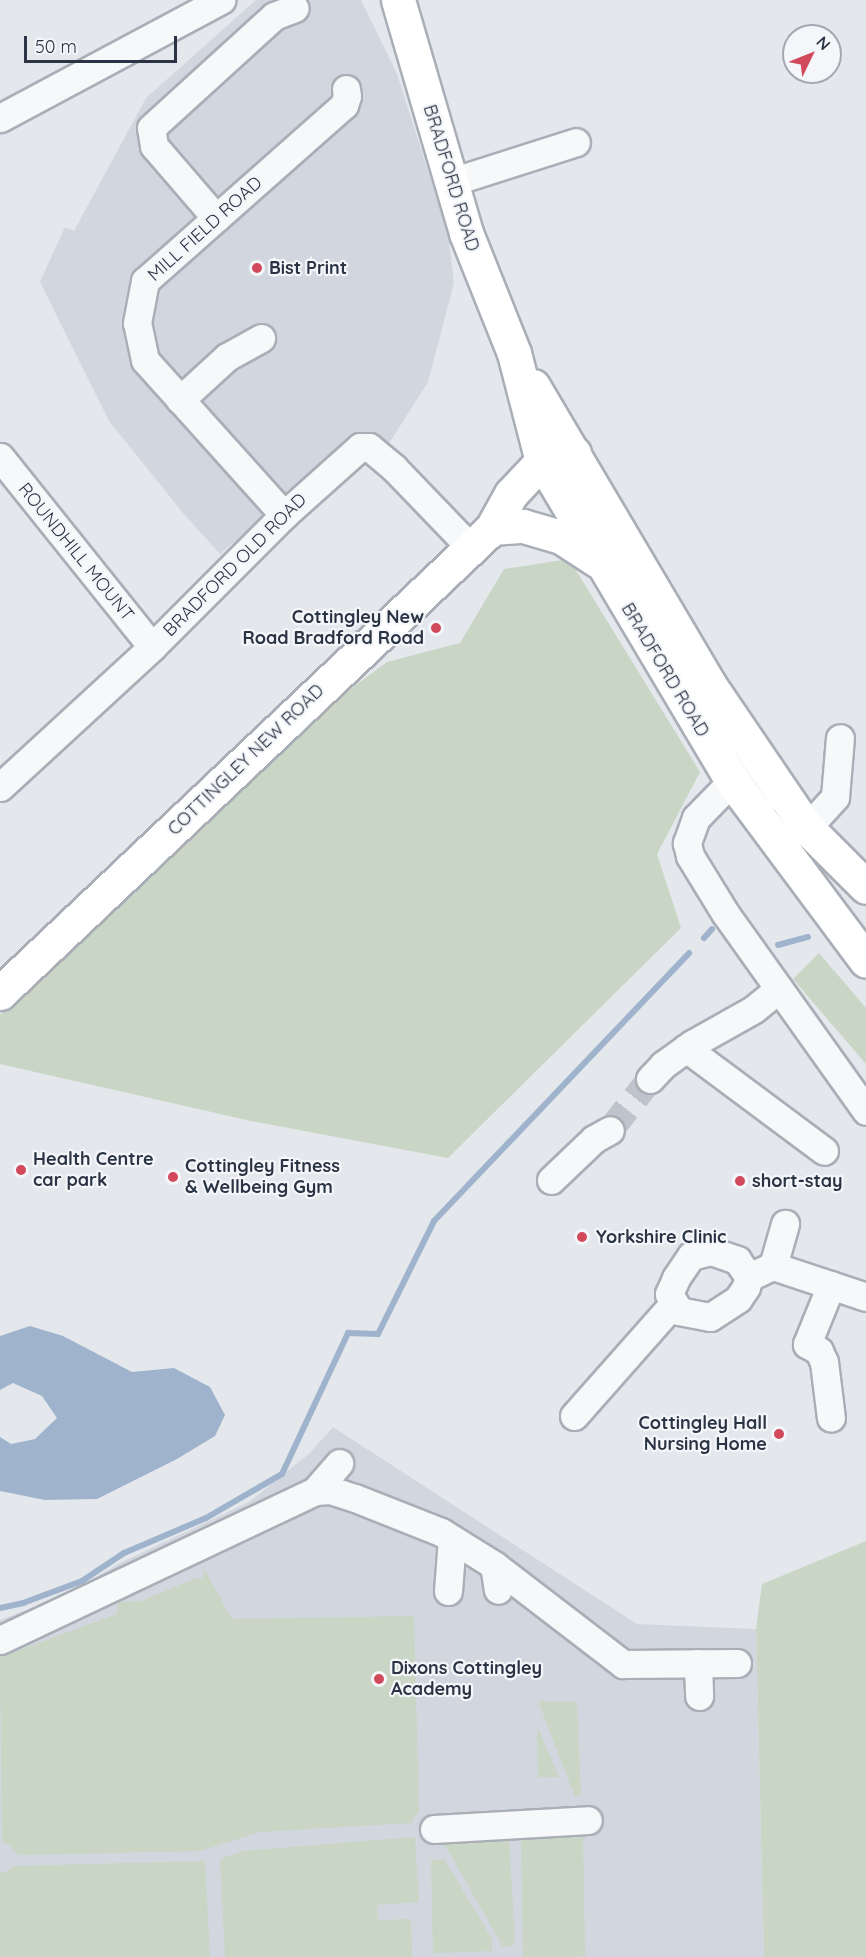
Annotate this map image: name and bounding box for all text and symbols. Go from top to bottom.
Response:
scale bar [27,24,180,62]
north arrow [782,24,842,84]
text: N [812,32,835,54]
text: 50 m [35,35,77,58]
street label: BRADFORD ROAD [418,102,484,254]
street label: MILL FIELD ROAD [144,172,266,286]
place label: Bist Print [269,257,347,279]
marker: Bist Print [250,261,264,275]
street label: ROUNDHILL MOUNT [14,479,138,625]
street label: BRADFORD OLD ROAD [159,489,311,641]
street label: BRADFORD ROAD [617,599,713,741]
place label: Cottingley New Road Bradford Road [242,607,424,650]
marker: Cottingley New Road Bradford Road [429,621,443,635]
street label: COTTINGLEY NEW ROAD [164,680,328,840]
place label: Health Centre car park [33,1149,154,1192]
place label: Cottingley Fitness & Wellbeing Gym [185,1156,340,1198]
marker: Health Centre car park [14,1163,28,1177]
marker: Cottingley Fitness & Wellbeing Gym [166,1170,180,1184]
place label: short-stay [752,1170,843,1192]
marker: short-stay [733,1174,747,1188]
place label: Yorkshire Clinic [596,1226,726,1248]
marker: Yorkshire Clinic [573,1228,591,1246]
place label: Cottingley Hall Nursing Home [639,1413,767,1456]
marker: Cottingley Hall Nursing Home [772,1427,786,1441]
place label: Dixons Cottingley Academy [391,1658,542,1700]
marker: Dixons Cottingley Academy [372,1672,386,1686]

